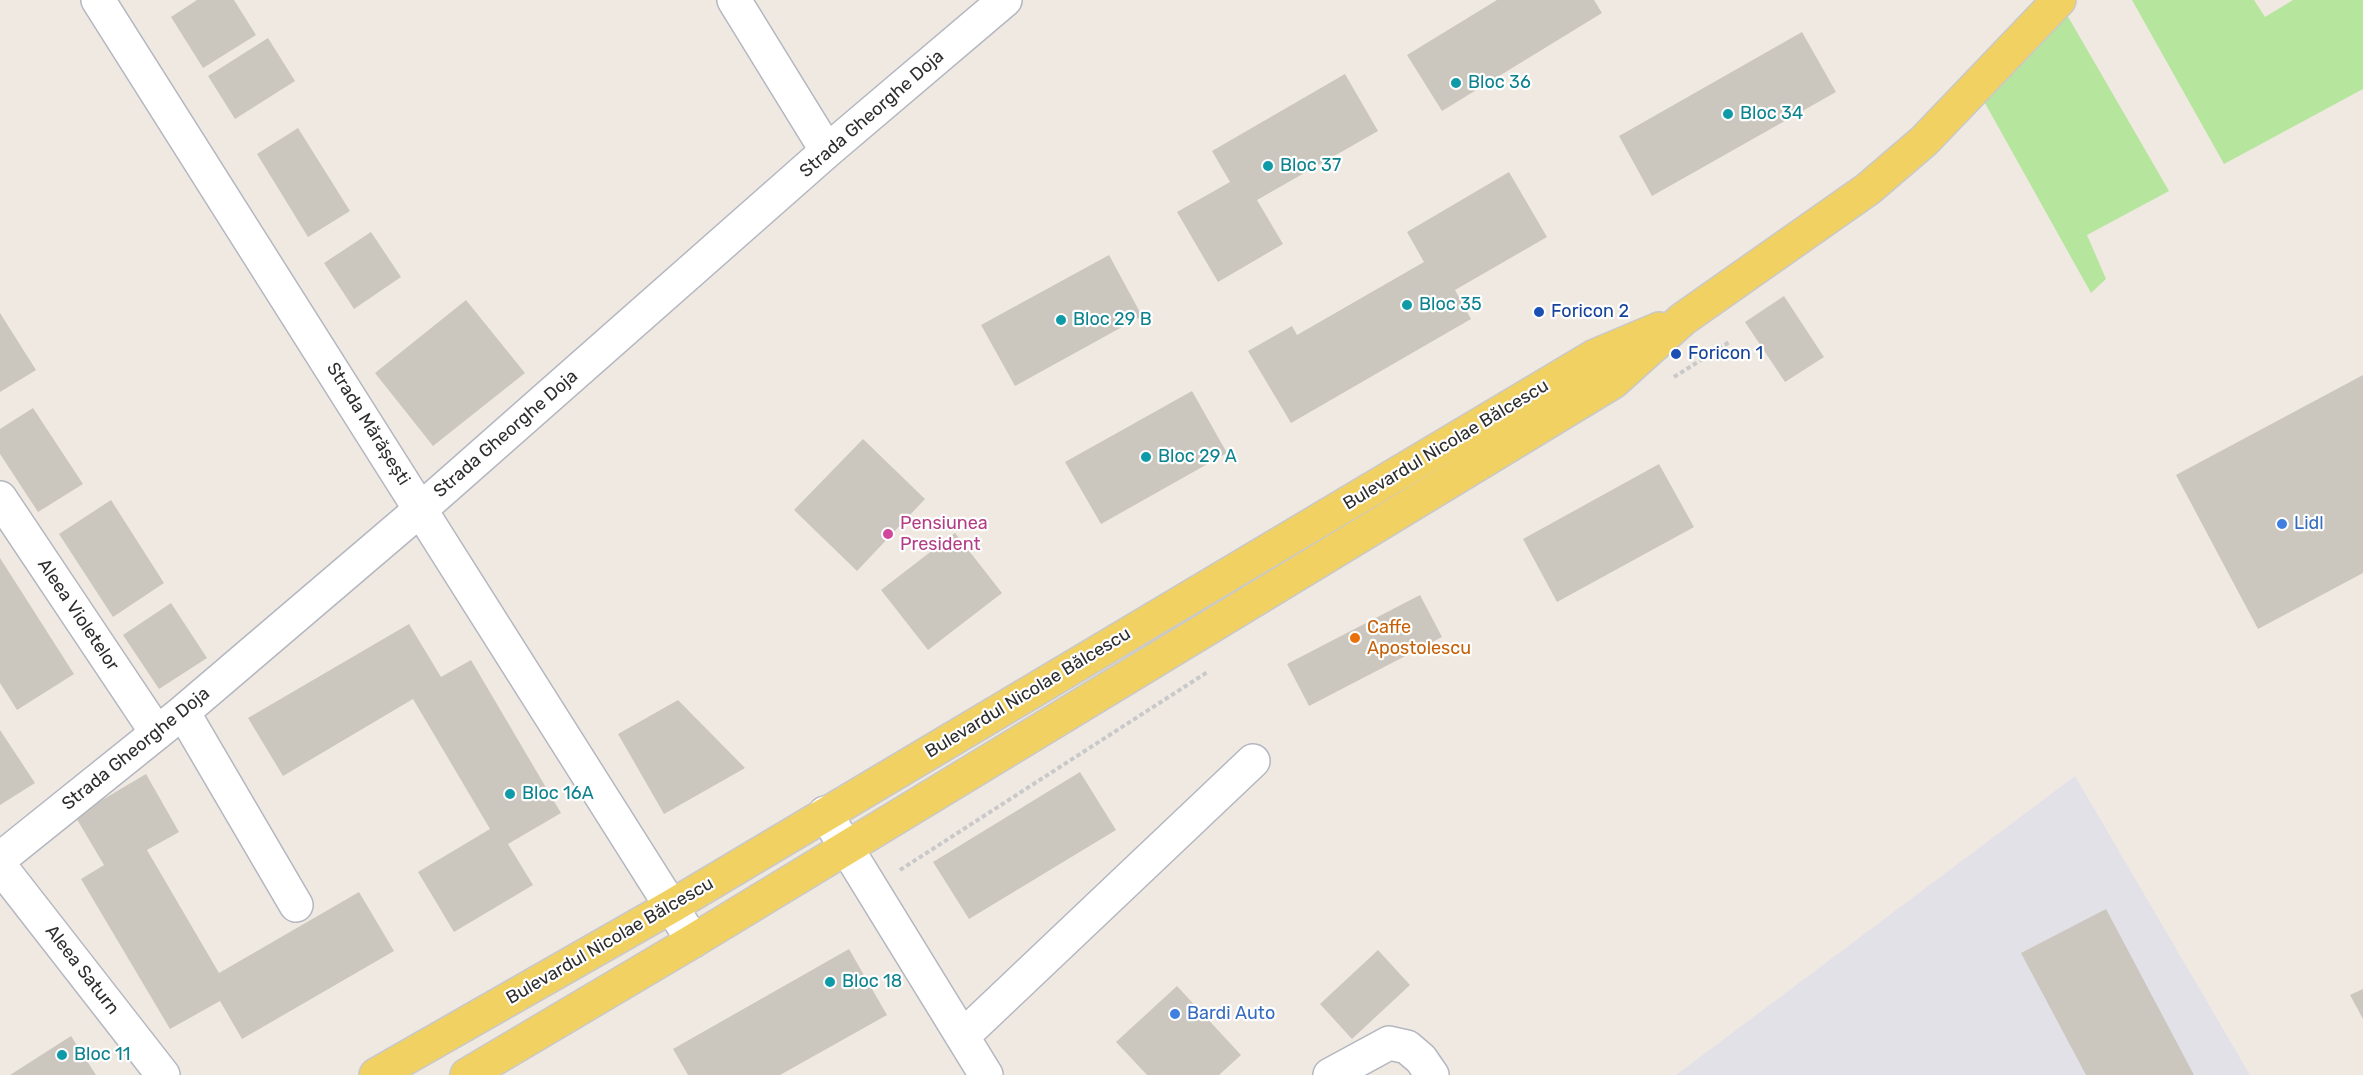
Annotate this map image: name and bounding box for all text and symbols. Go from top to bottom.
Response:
street label: Strada Gheorghe Doja [796,46,948,182]
place label: Bloc 36 [1468,72,1531,94]
marker: Bloc 36 [1449,76,1463,90]
place label: Bloc 34 [1740,103,1803,125]
marker: Bloc 34 [1721,107,1735,121]
place label: Bloc 37 [1280,155,1341,177]
marker: Bloc 37 [1261,159,1275,173]
place label: Bloc 35 [1419,294,1482,316]
marker: Bloc 35 [1400,298,1414,312]
place label: Foricon 2 [1551,301,1629,323]
marker: Foricon 2 [1532,305,1546,319]
place label: Bloc 29 B [1073,309,1152,331]
marker: Bloc 29 B [1054,313,1068,327]
place label: Foricon 1 [1688,343,1763,365]
marker: Foricon 1 [1669,347,1683,361]
street label: Strada Mărășești [322,359,414,489]
street label: Strada Gheorghe Doja [430,366,582,502]
street label: Bulevardul Nicolae Bălcescu [1339,375,1553,515]
place label: Bloc 29 A [1158,446,1237,468]
marker: Bloc 29 A [1139,450,1153,464]
place label: Pensiunea President [900,513,988,556]
place label: Lidl [2294,513,2324,535]
marker: Lidl [2275,517,2289,531]
marker: Pensiunea President [881,527,895,541]
street label: Aleea Violetelor [33,555,123,675]
place label: Caffe Apostolescu [1367,617,1471,660]
street label: Bulevardul Nicolae Bălcescu [921,623,1135,763]
marker: Caffe Apostolescu [1348,631,1362,645]
street label: Strada Gheorghe Doja [58,683,214,815]
place label: Bloc 16A [522,783,594,805]
marker: Bloc 16A [503,787,517,801]
street label: Bulevardul Nicolae Bălcescu [503,873,717,1009]
street label: Aleea Saturn [40,921,124,1019]
place label: Bloc 18 [842,971,902,993]
marker: Bloc 18 [823,975,837,989]
place label: Bardi Auto [1187,1003,1275,1025]
marker: Bardi Auto [1168,1007,1182,1021]
place label: Bloc 11 [74,1044,130,1066]
marker: Bloc 11 [55,1048,69,1062]

